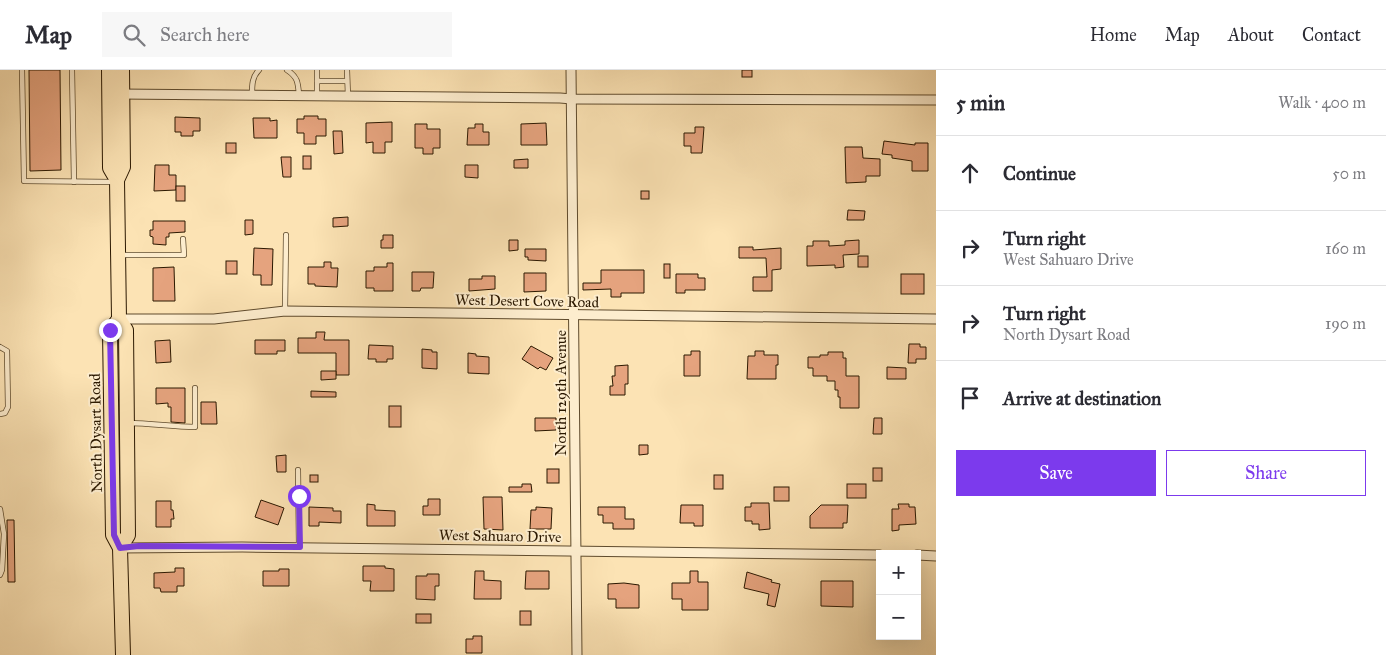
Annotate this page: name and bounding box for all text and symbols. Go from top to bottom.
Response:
search box [102,12,452,57]
text: Map [25,20,72,50]
icon: search [120,21,148,49]
text: Search here [160,23,250,46]
text: Home [1090,24,1137,46]
text: Map [1165,24,1200,46]
text: About [1228,24,1274,46]
text: Contact [1302,24,1361,46]
text: 5 min [956,90,1005,116]
text: Walk · 400 m [1278,93,1366,112]
icon: ahead [956,159,984,187]
text: Continue [1003,162,1076,185]
text: 50 m [1332,164,1366,183]
text: Turn right [1003,227,1086,250]
icon: right [956,234,984,262]
text: 160 m [1325,239,1366,258]
text: West Sahuaro Drive [1003,250,1134,269]
street label: West Desert Cove Road [455,291,600,311]
text: Turn right [1003,302,1086,325]
icon: right [956,309,984,337]
text: 190 m [1325,314,1366,333]
route end [99,319,122,342]
text: North Dysart Road [1003,325,1130,344]
street label: North 129th Avenue [552,330,570,456]
street label: North Dysart Road [86,373,106,493]
icon: arrive [956,384,984,412]
text: Arrive at destination [1003,387,1161,410]
button: Save [956,450,1156,496]
button: Share [1166,450,1366,496]
route start [288,485,311,508]
street label: West Sahuaro Drive [439,526,561,546]
map controls [876,550,921,640]
button: + [876,550,921,595]
button: − [876,595,921,640]

